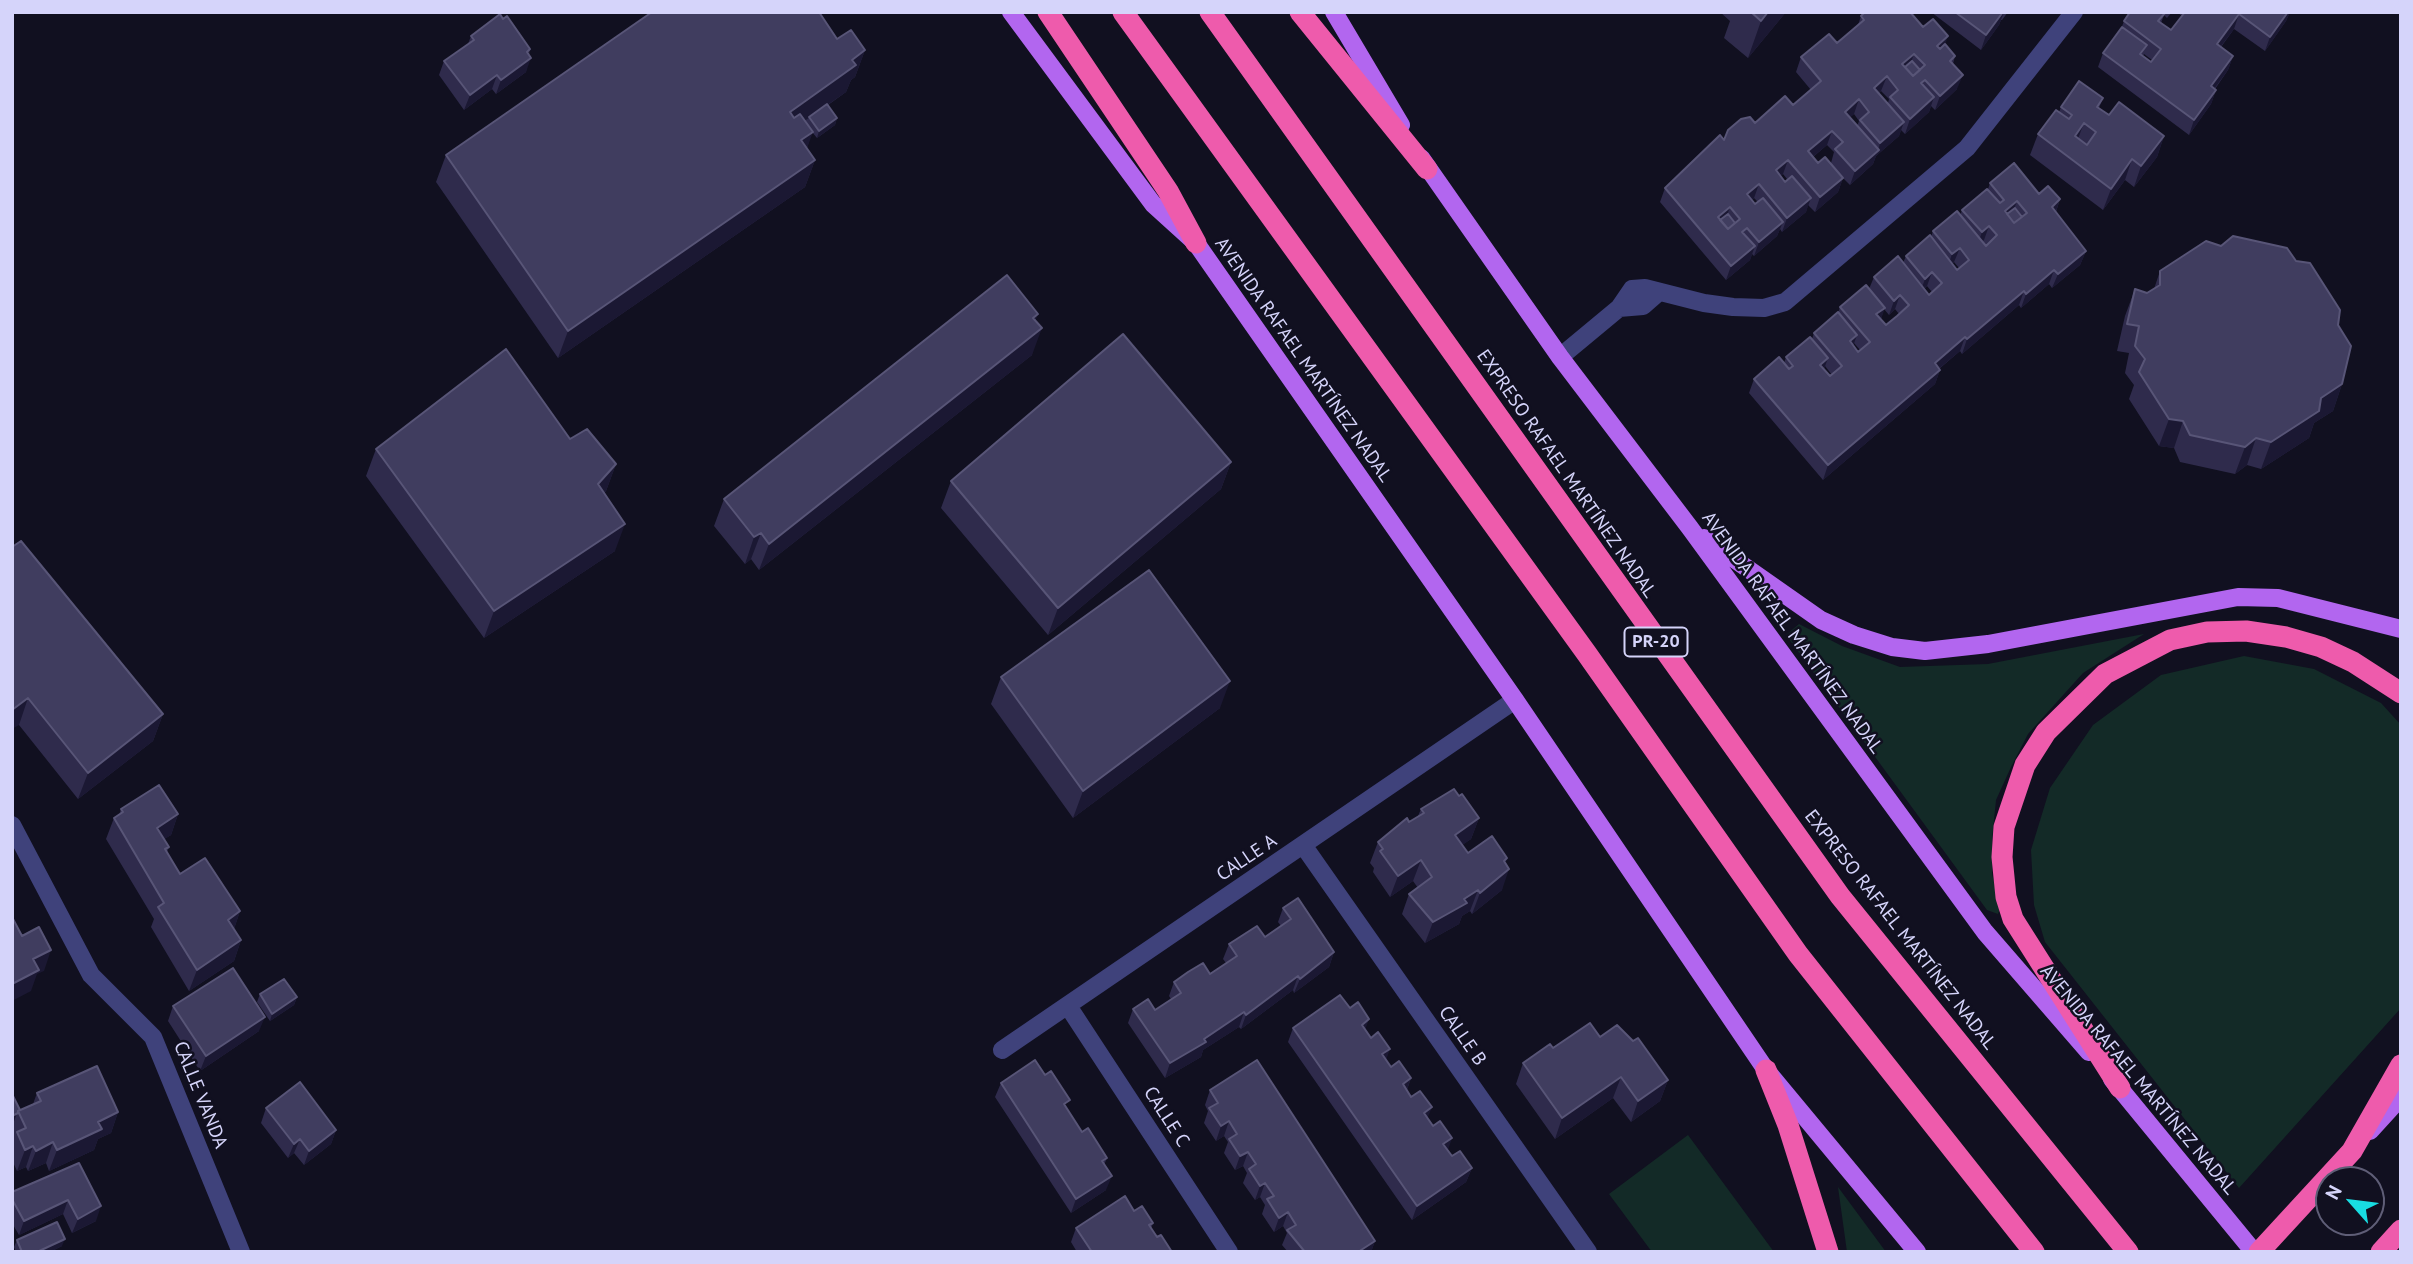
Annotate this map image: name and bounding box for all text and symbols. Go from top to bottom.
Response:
street label: AVENIDA RAFAEL MARTÍNEZ NADAL [1210,233,1396,487]
street label: EXPRESO RAFAEL MARTÍNEZ NADAL [1471,346,1661,602]
street label: AVENIDA RAFAEL MARTÍNEZ NADAL [1697,508,1887,758]
road number: PR-20 [1624,628,1688,656]
street label: EXPRESO RAFAEL MARTÍNEZ NADAL [1799,806,2001,1054]
street label: CALLE A [1213,830,1281,886]
street label: AVENIDA RAFAEL MARTÍNEZ NADAL [2035,960,2241,1200]
street label: CALLE B [1433,1002,1491,1070]
street label: CALLE VANDA [168,1038,232,1152]
street label: CALLE C [1138,1083,1194,1151]
north arrow [2315,1166,2385,1236]
text: N [2320,1181,2347,1203]

